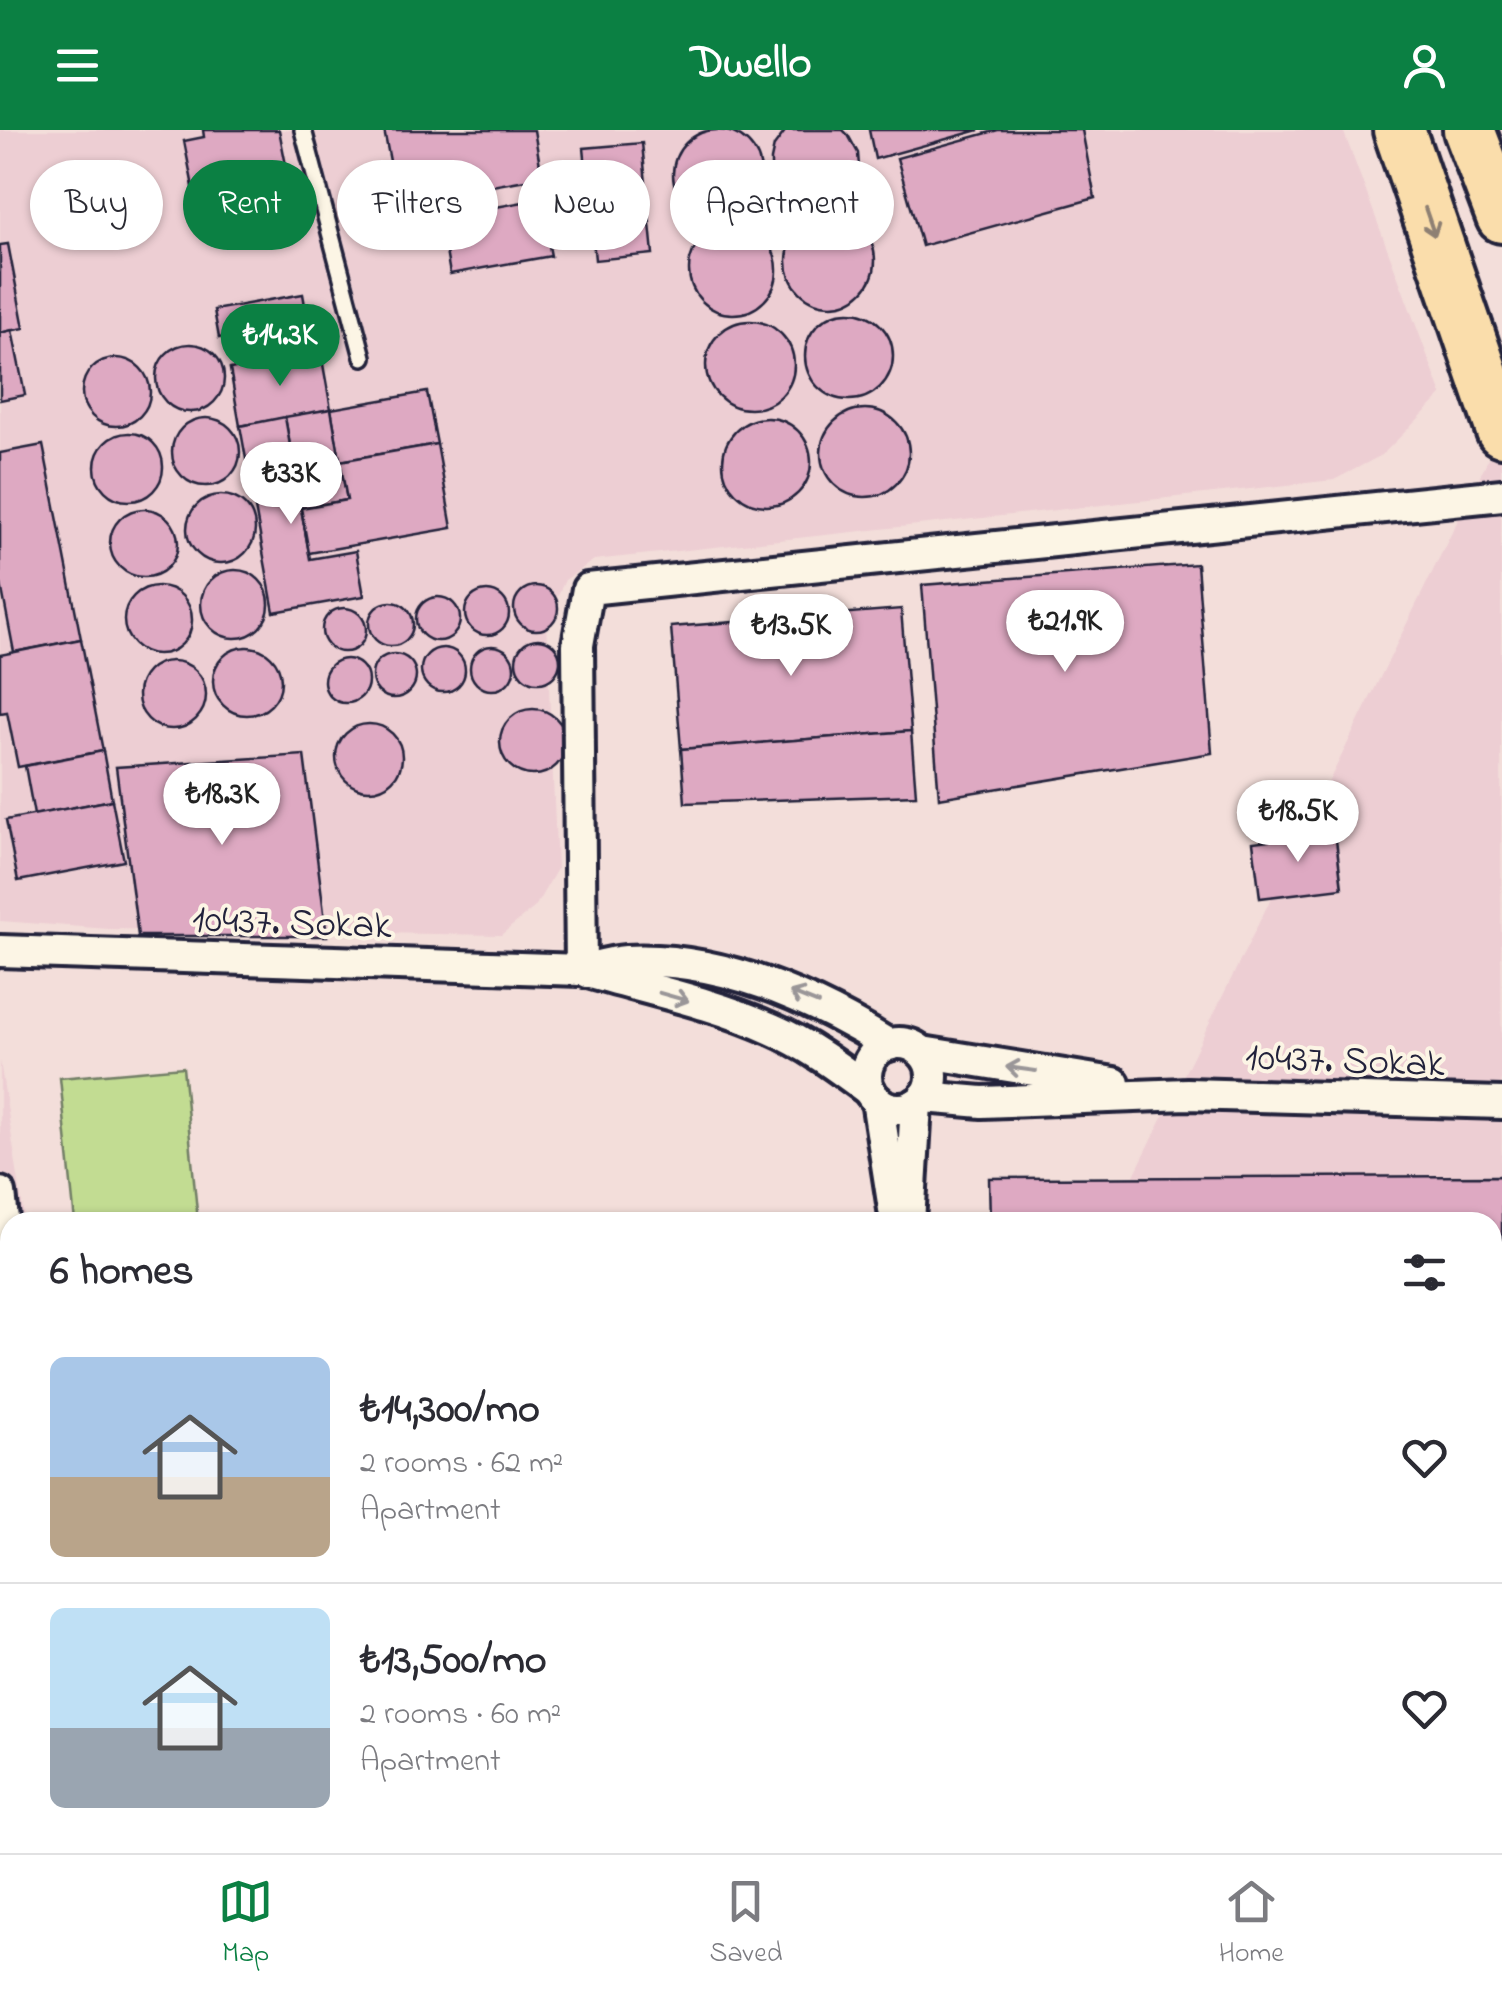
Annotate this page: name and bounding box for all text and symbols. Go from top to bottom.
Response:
text: Dwello [690,32,812,98]
icon: menu [50,38,105,93]
icon: person [1397,38,1452,93]
chip: Buy [30,160,163,250]
chip: Rent [183,160,317,250]
chip: Filters [337,160,498,250]
chip: New [518,160,650,250]
chip: Apartment [670,160,894,250]
one-way arrow [1423,206,1441,238]
pin: ₺14.3K [199,304,361,389]
text: ₺14.3K [243,313,317,360]
pin: ₺33K [232,442,350,527]
text: ₺33K [262,451,320,498]
pin: ₺21.9K [984,590,1146,675]
pin: ₺13.5K [710,594,872,679]
text: ₺21.9K [1028,599,1102,646]
text: ₺13.5K [751,603,831,650]
pin: ₺18.3K [141,763,303,848]
text: ₺18.3K [185,772,259,819]
pin: ₺18.5K [1217,780,1379,865]
text: ₺18.5K [1259,789,1337,836]
street label: 10437. Sokak [191,892,393,957]
one-way arrow [658,988,690,1007]
one-way arrow [789,988,820,1006]
street label: 10437. Sokak [1244,1030,1446,1095]
one-way arrow [1005,1060,1038,1078]
text: 6 homes [50,1242,194,1303]
icon: filters [1397,1245,1452,1300]
text: ₺14,300/mo [360,1380,540,1441]
icon: home [130,1397,250,1517]
icon: heart [1397,1430,1452,1485]
text: 2 rooms · 62 m² [360,1441,563,1488]
text: Apartment [360,1488,501,1535]
text: ₺13,500/mo [360,1631,547,1692]
icon: home [130,1648,250,1768]
icon: heart [1397,1681,1452,1736]
text: 2 rooms · 60 m² [360,1692,561,1739]
text: Apartment [360,1739,501,1786]
tab: Map [218,1874,273,1975]
tab: Saved [709,1874,782,1975]
tab: Home [1219,1874,1284,1975]

